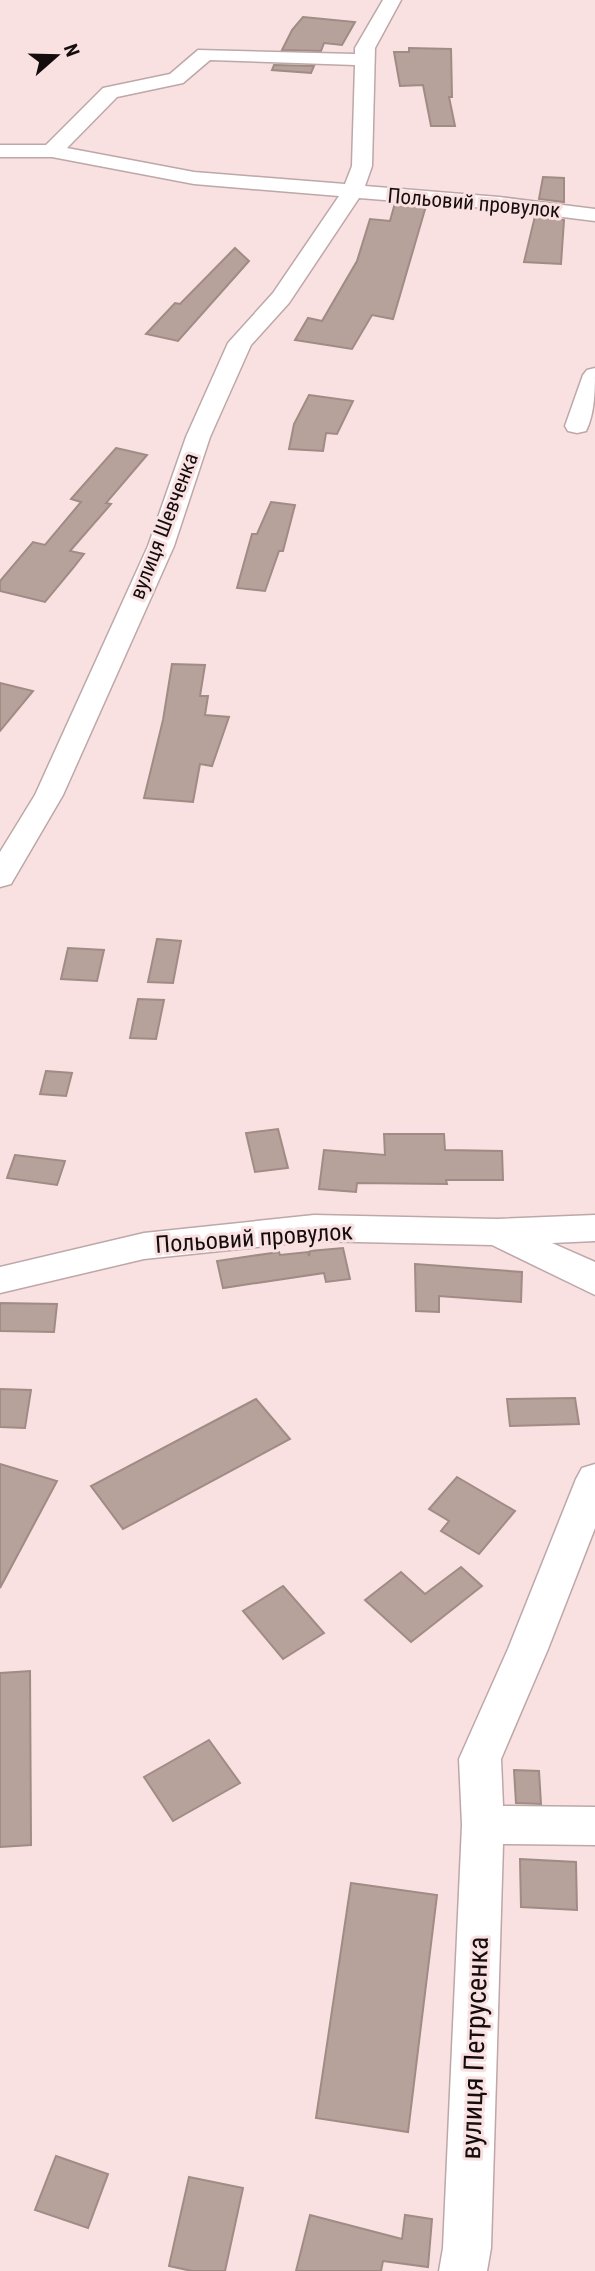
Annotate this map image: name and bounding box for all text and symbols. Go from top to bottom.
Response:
north arrow [21,21,91,91]
text: N [59,41,84,60]
street label: Польовий провулок [387,183,561,223]
street label: вулиця Шевченка [125,450,203,602]
street label: Польовий провулок [154,1217,354,1259]
street label: вулиця Петрусенка [454,1936,495,2160]

